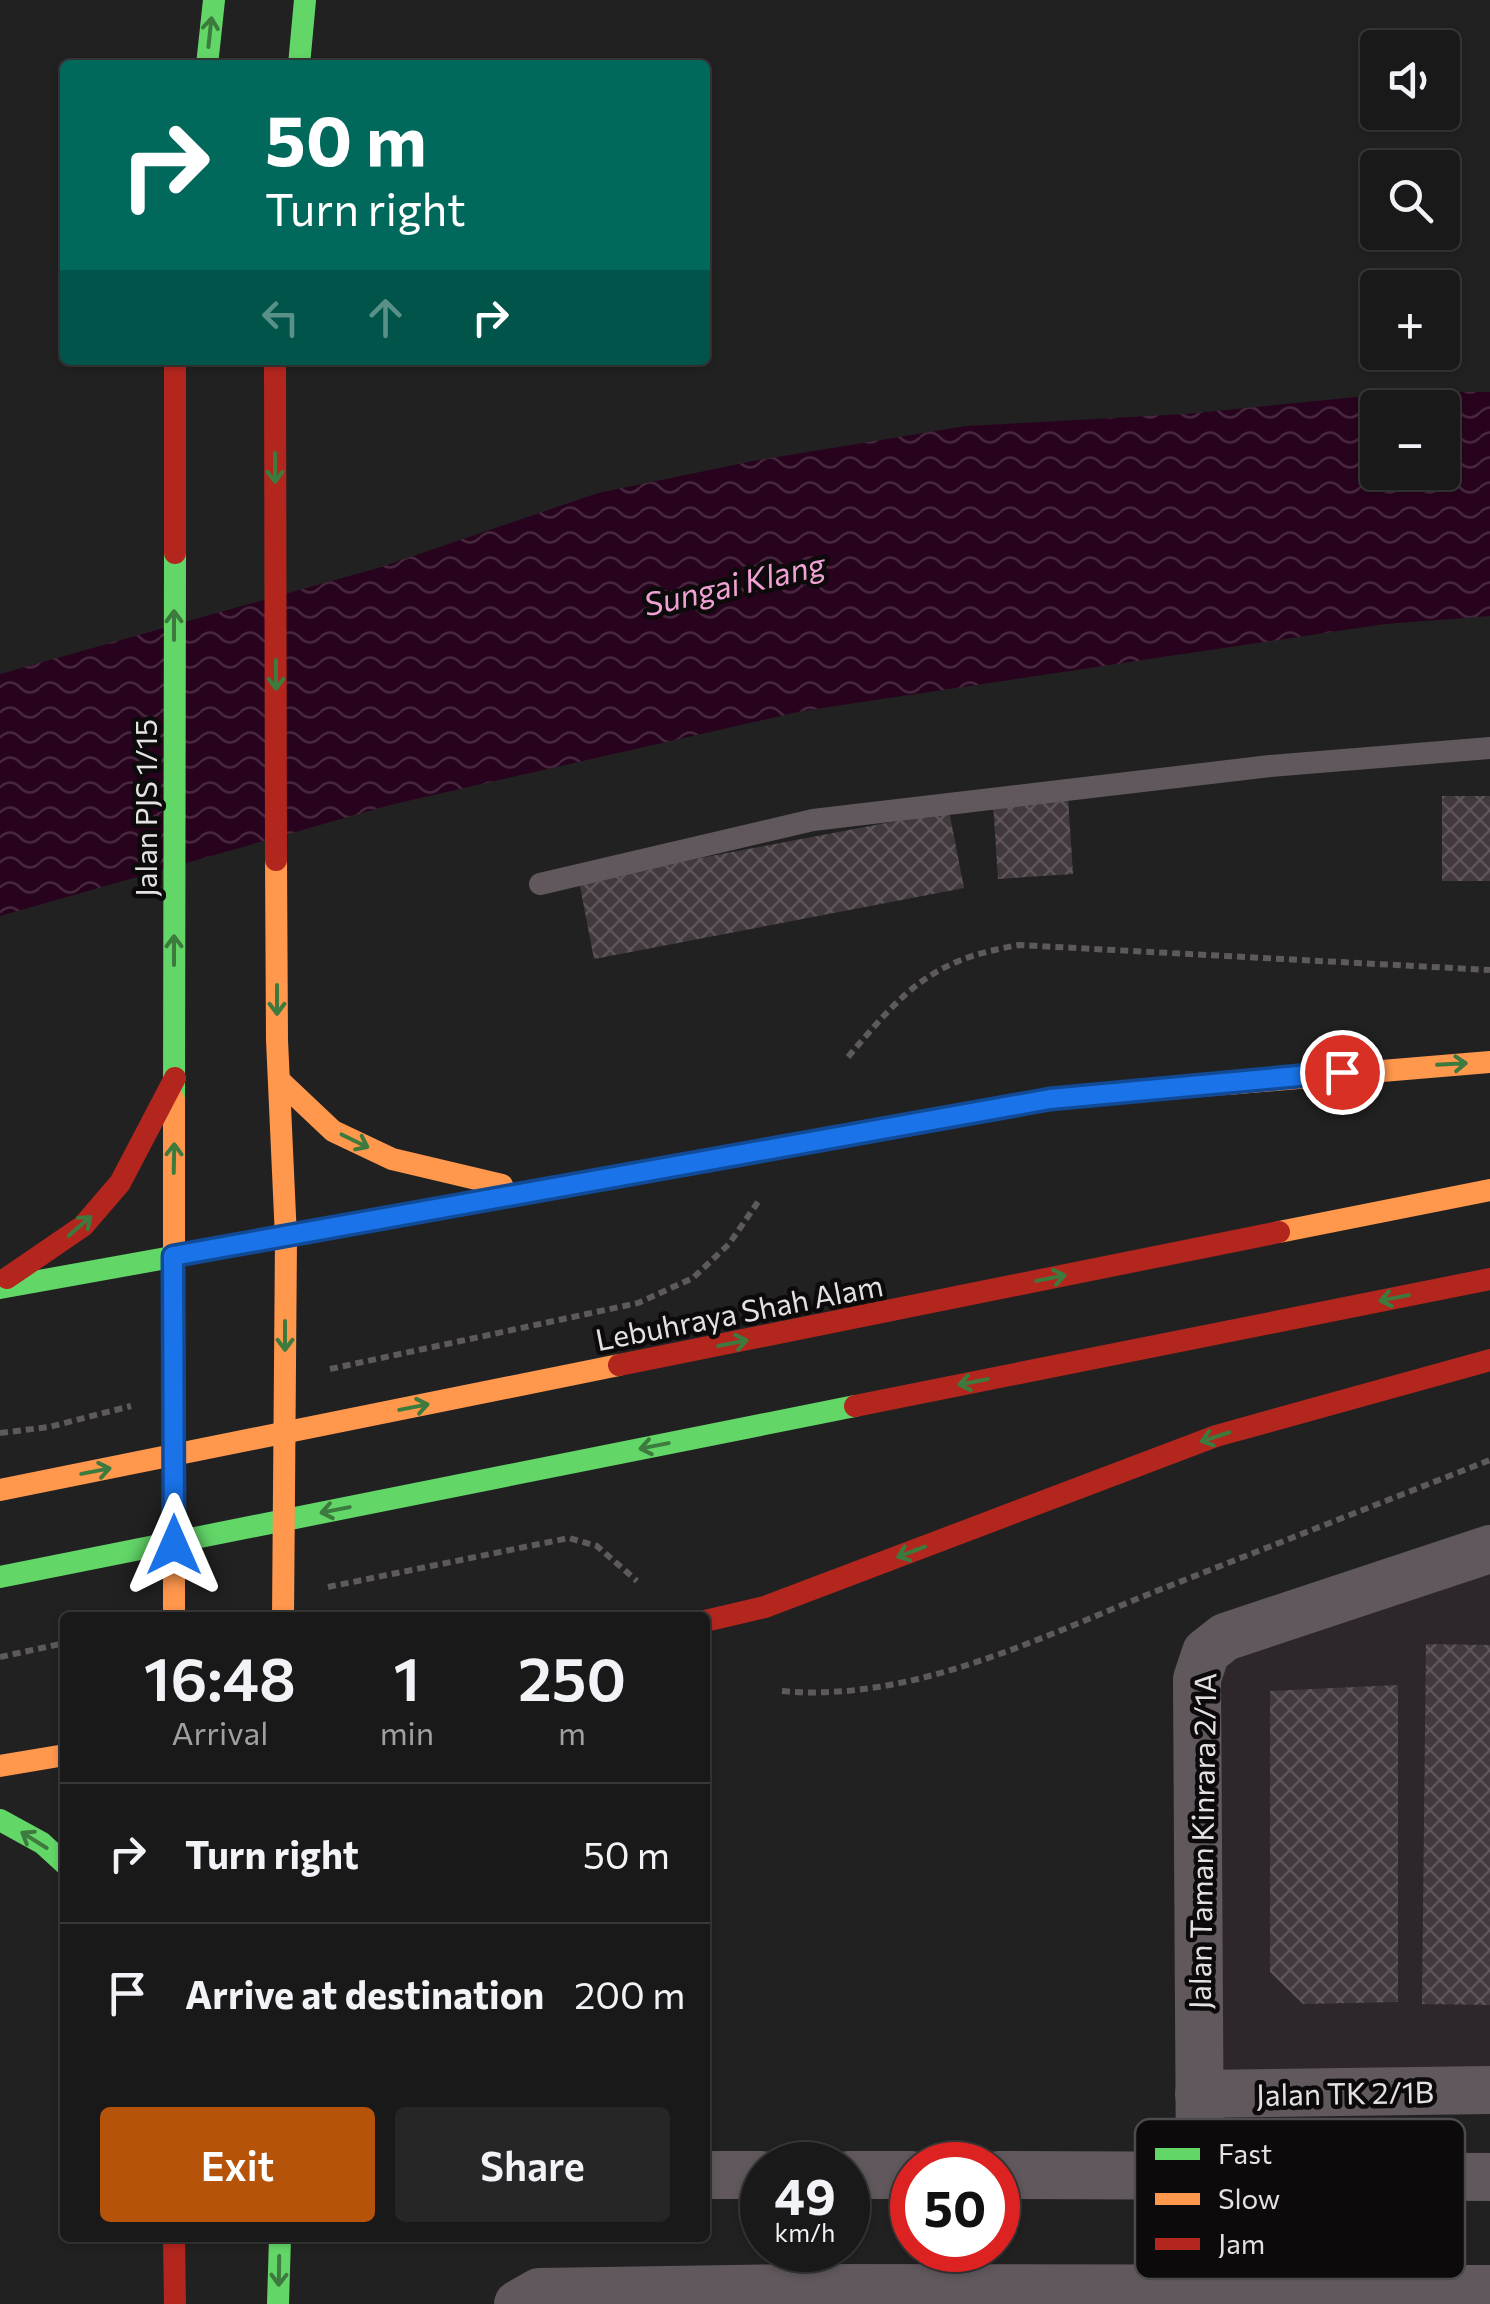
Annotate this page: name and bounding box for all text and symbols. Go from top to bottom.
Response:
one-way arrow [201,17,220,49]
map controls [1360,30,1460,490]
button: sound [1360,30,1460,130]
text: 50 m [265,95,427,180]
icon: right [100,100,230,230]
button: search [1360,150,1460,250]
text: Turn right [265,180,466,235]
button: + [1360,270,1460,370]
icon: left [253,290,308,345]
icon: ahead [358,290,413,345]
icon: right [463,290,518,345]
button: − [1360,390,1460,490]
one-way arrow [266,450,284,483]
water label: Sungai Klang [639,542,830,623]
one-way arrow [164,609,184,642]
one-way arrow [266,658,286,690]
street label: Jalan PJS 1/15 [126,719,163,897]
one-way arrow [164,934,184,966]
one-way arrow [268,982,286,1015]
pin [1300,1030,1385,1115]
icon: arrive [1315,1045,1370,1100]
one-way arrow [1436,1054,1468,1073]
one-way arrow [339,1132,369,1151]
one-way arrow [164,1142,184,1174]
one-way arrow [67,1215,92,1238]
street label: Lebuhraya Shah Alam [592,1265,886,1357]
one-way arrow [1035,1268,1067,1287]
one-way arrow [1379,1289,1411,1308]
one-way arrow [276,1318,294,1351]
one-way arrow [716,1332,748,1351]
one-way arrow [958,1374,990,1393]
one-way arrow [397,1396,429,1415]
one-way arrow [1200,1430,1231,1448]
one-way arrow [639,1438,671,1457]
one-way arrow [79,1461,111,1480]
position arrow [122,1493,226,1597]
one-way arrow [320,1501,352,1520]
one-way arrow [896,1544,927,1562]
text: 16:48 [144,1640,296,1713]
text: 1 [394,1640,420,1713]
text: 250 [518,1640,626,1713]
street label: Jalan Taman Kinrara 2/1A [1180,1672,1222,2010]
text: Arrival [171,1712,268,1752]
text: min [380,1712,434,1752]
text: m [558,1712,586,1752]
icon: right [100,1826,155,1881]
one-way arrow [20,1830,49,1850]
text: Turn right [185,1830,359,1877]
text: 50 m [583,1830,670,1877]
icon: arrive [100,1966,155,2021]
text: Arrive at destination [185,1970,544,2017]
text: 200 m [574,1970,685,2017]
street label: Jalan TK 2/1B [1256,2072,1434,2112]
button: Exit [100,2107,375,2222]
button: Share [395,2107,670,2222]
legend [1135,2119,1465,2279]
text: Fast [1218,2136,1272,2170]
speed limit sign: 50 [890,2142,1020,2272]
text: 49 [774,2164,836,2225]
text: Slow [1218,2181,1280,2215]
text: km/h [775,2217,835,2247]
text: Jam [1218,2226,1265,2260]
one-way arrow [270,2254,288,2286]

